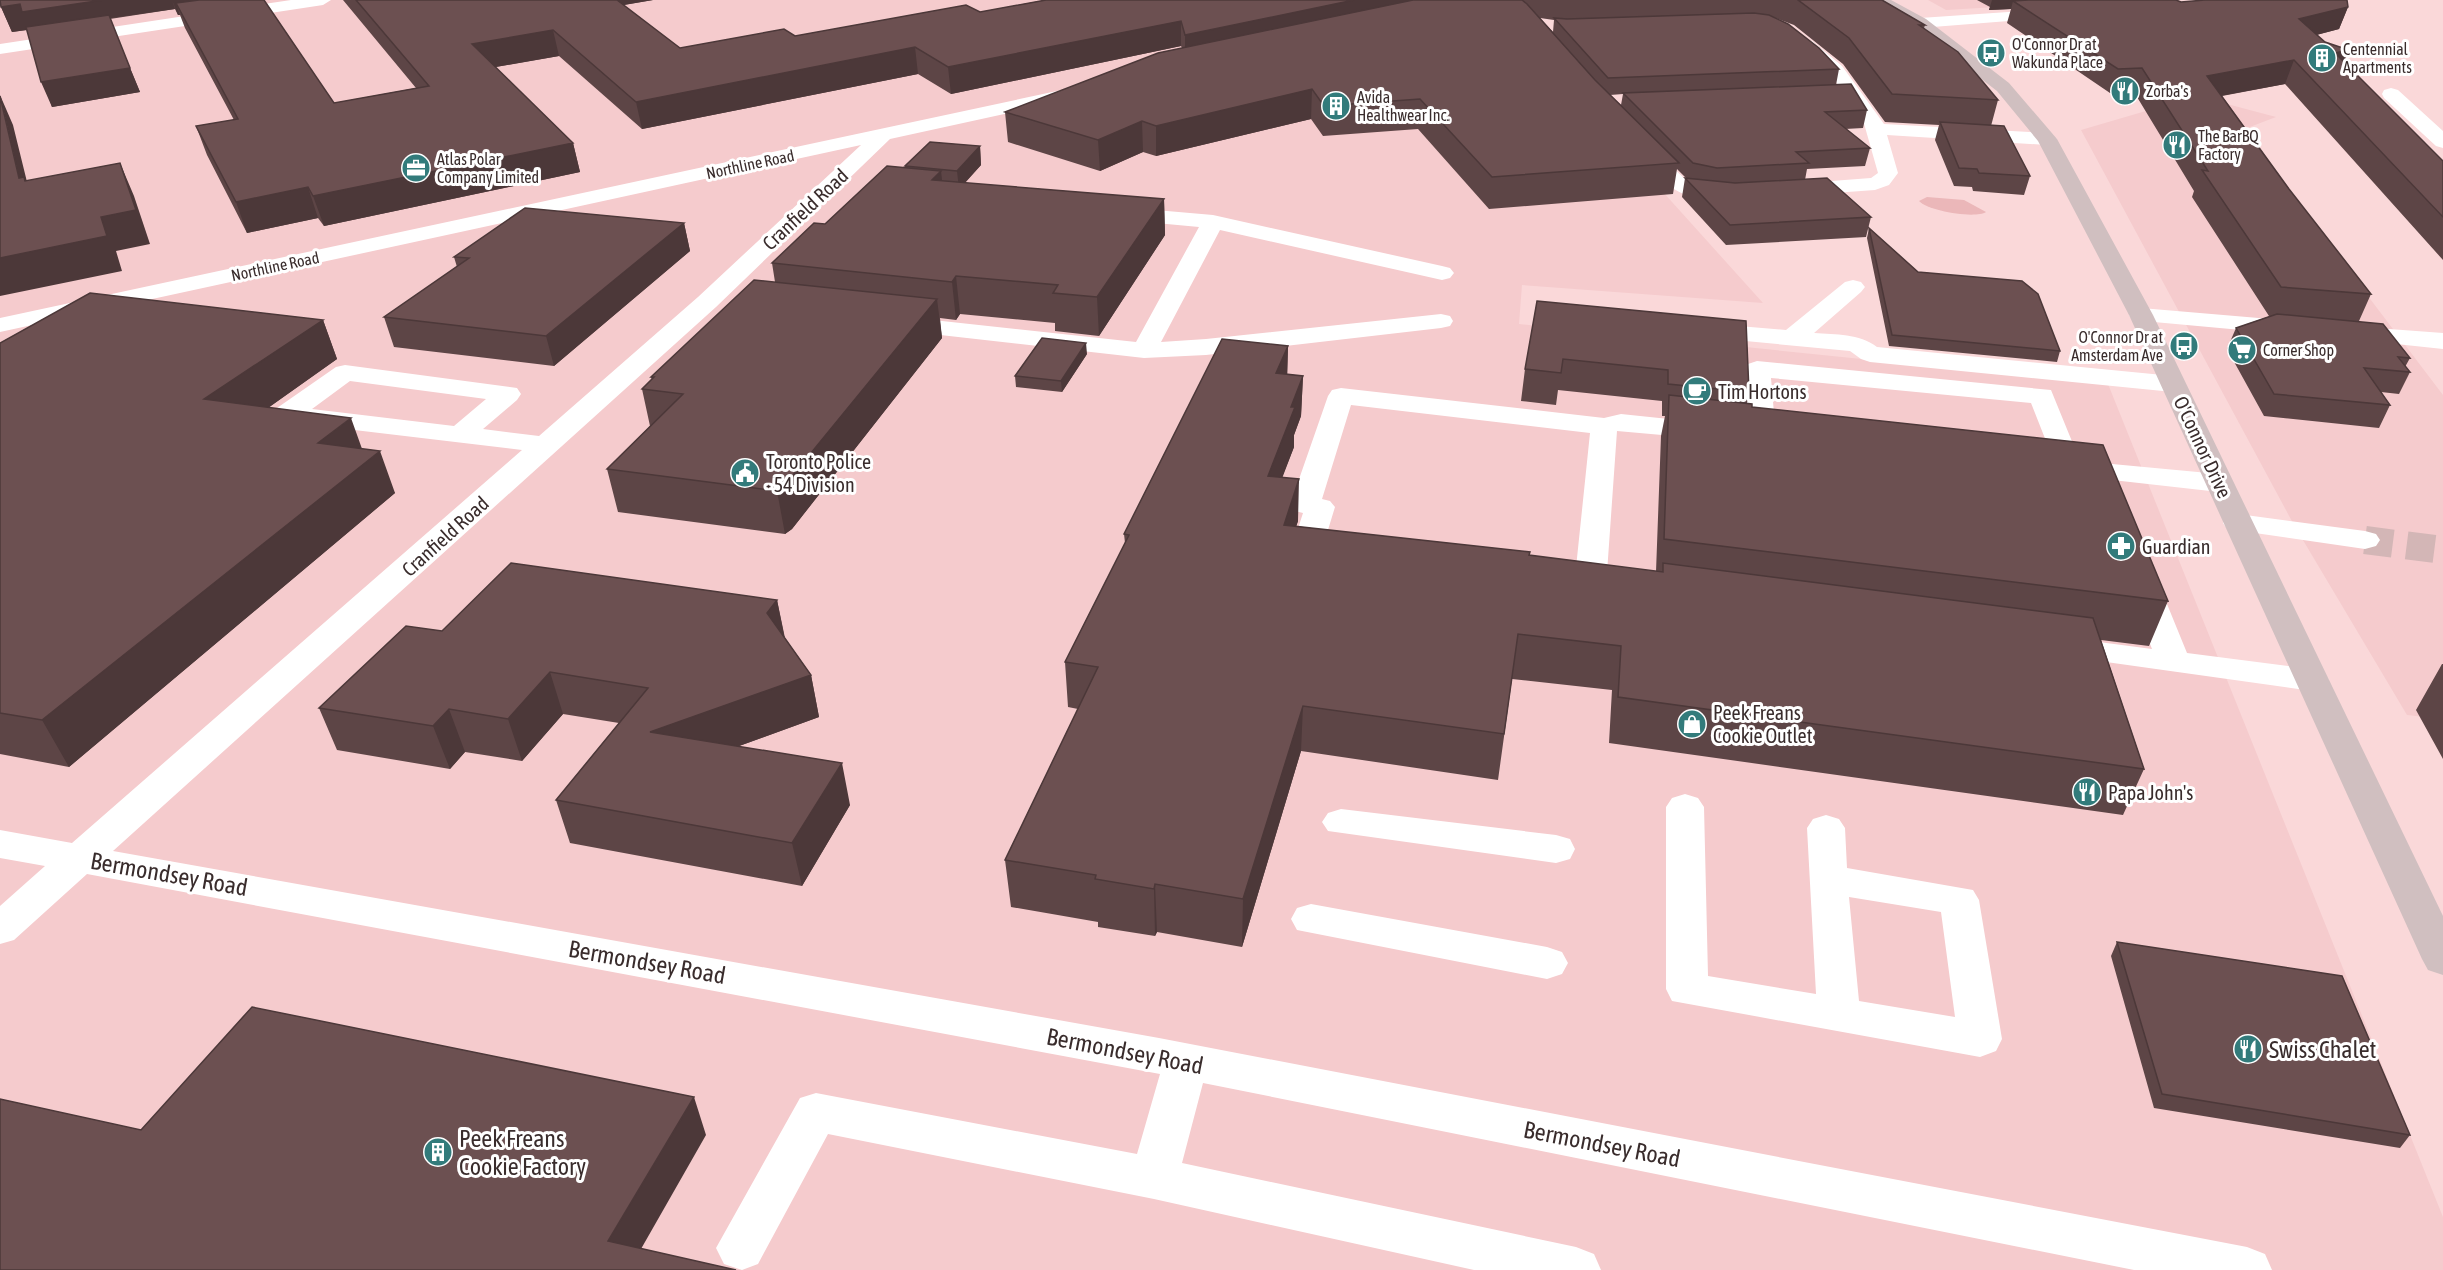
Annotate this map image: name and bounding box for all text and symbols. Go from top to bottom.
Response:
place label: O'Connor Dr at Wakunda Place [2012,35,2103,71]
bus stop icon: O'Connor Dr at Wakunda Place [1975,37,2007,69]
place label: Centennial Apartments [2343,40,2412,77]
building icon: Centennial Apartments [2306,42,2338,74]
restaurant icon: Zorba's [2109,75,2141,107]
place label: Zorba's [2146,82,2189,100]
place label: Avida Healthwear Inc. [1357,88,1449,124]
building icon: Avida Healthwear Inc. [1320,90,1352,122]
place label: The BarBQ Factory [2198,127,2259,164]
restaurant icon: The BarBQ Factory [2161,129,2193,161]
street label: Northline Road [704,146,796,182]
place label: Atlas Polar Company Limited [437,150,539,187]
office icon: Atlas Polar Company Limited [400,152,432,184]
street label: Cranfield Road [758,164,852,254]
street label: Northline Road [229,248,321,284]
place label: O'Connor Dr at Amsterdam Ave [2071,328,2163,364]
bus stop icon: O'Connor Dr at Amsterdam Ave [2168,330,2200,362]
supermarket icon: Corner Shop [2226,334,2258,366]
place label: Corner Shop [2263,341,2334,360]
cafe icon: Tim Hortons [1681,375,1713,407]
place label: Tim Hortons [1718,380,1807,403]
street label: O'Connor Drive [2169,392,2237,502]
place label: Toronto Police - 54 Division [766,450,871,496]
public building icon: Toronto Police - 54 Division [729,457,761,489]
street label: Cranfield Road [397,491,493,581]
pharmacy icon: Guardian [2105,530,2137,562]
place label: Guardian [2142,535,2211,558]
place label: Peek Freans Cookie Outlet [1713,701,1813,747]
shop icon: Peek Freans Cookie Outlet [1676,708,1708,740]
restaurant icon: Papa John's [2071,776,2103,808]
place label: Papa John's [2108,781,2193,804]
street label: Bermondsey Road [88,847,250,901]
street label: Bermondsey Road [566,935,728,989]
street label: Bermondsey Road [1044,1023,1206,1079]
restaurant icon: Swiss Chalet [2232,1033,2264,1065]
place label: Swiss Chalet [2269,1036,2377,1063]
street label: Bermondsey Road [1521,1116,1683,1172]
place label: Peek Freans Cookie Factory [459,1125,586,1180]
building icon: Peek Freans Cookie Factory [422,1136,454,1168]

